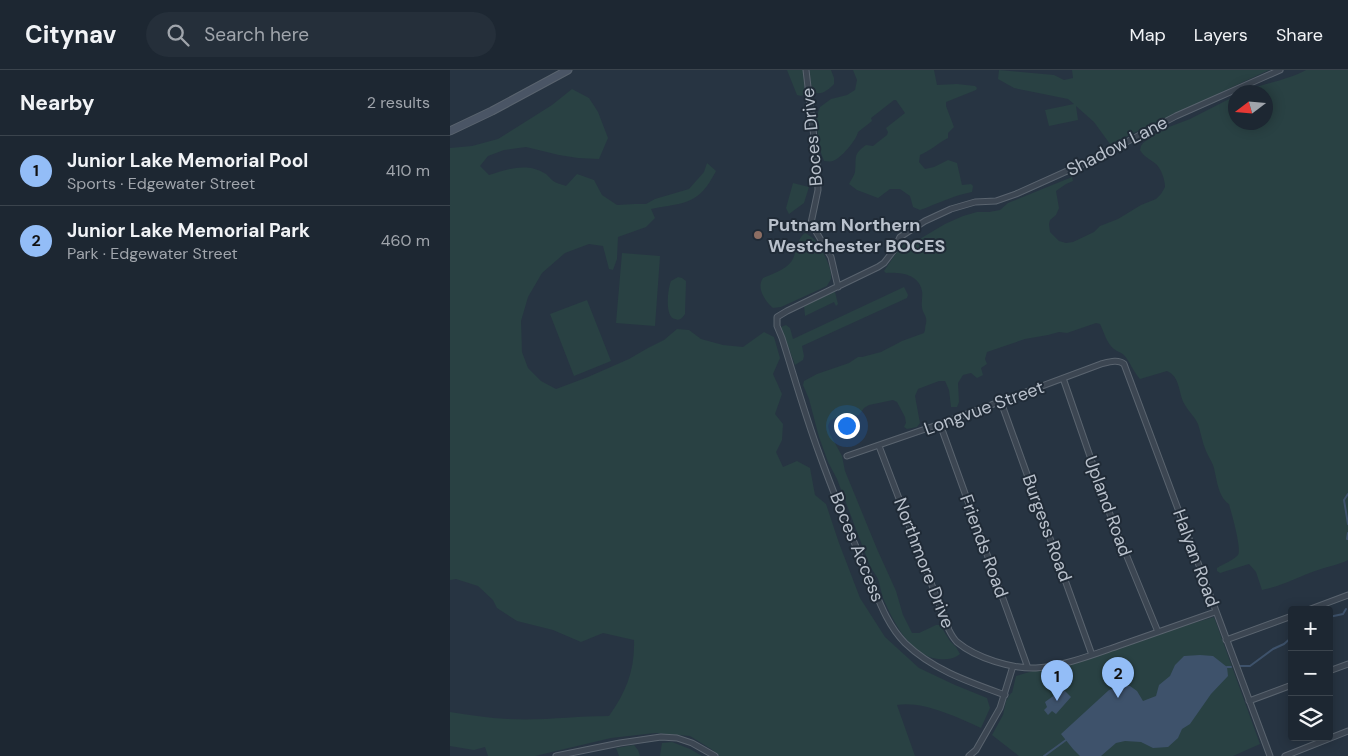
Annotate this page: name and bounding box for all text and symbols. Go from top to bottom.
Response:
search box [146,12,496,57]
text: Citynav [25,19,116,50]
icon: search [164,21,192,49]
text: Search here [204,22,309,47]
text: Map [1130,23,1166,47]
text: Layers [1194,23,1248,47]
text: Share [1276,23,1323,47]
north arrow [1228,85,1273,130]
street label: Boces Drive [796,87,828,187]
text: Nearby [20,89,94,117]
text: 2 results [367,92,430,113]
street label: Shadow Lane [1062,110,1172,182]
text: Junior Lake Memorial Pool [67,148,308,173]
text: 1 [33,160,39,181]
text: 410 m [386,160,430,181]
text: Sports · Edgewater Street [67,173,255,194]
place label: Putnam Northern Westchester BOCES [768,213,946,258]
text: Junior Lake Memorial Park [67,218,310,243]
marker: Putnam Northern Westchester BOCES [752,229,764,241]
text: 2 [31,230,41,251]
text: 460 m [381,230,430,251]
text: Park · Edgewater Street [67,243,238,264]
street label: Longvue Street [921,375,1047,441]
your location [834,413,860,439]
street label: Upland Road [1079,452,1137,560]
street label: Burgess Road [1017,471,1077,585]
street label: Boces Access [824,489,890,605]
street label: Friends Road [954,491,1014,601]
street label: Northmore Drive [888,494,960,632]
street label: Halyan Road [1167,506,1225,610]
map controls [1288,606,1333,741]
button: + [1288,606,1333,651]
button: − [1288,651,1333,696]
pin: 2 [1102,657,1134,698]
pin: 1 [1041,660,1073,701]
button: layers [1288,696,1333,741]

